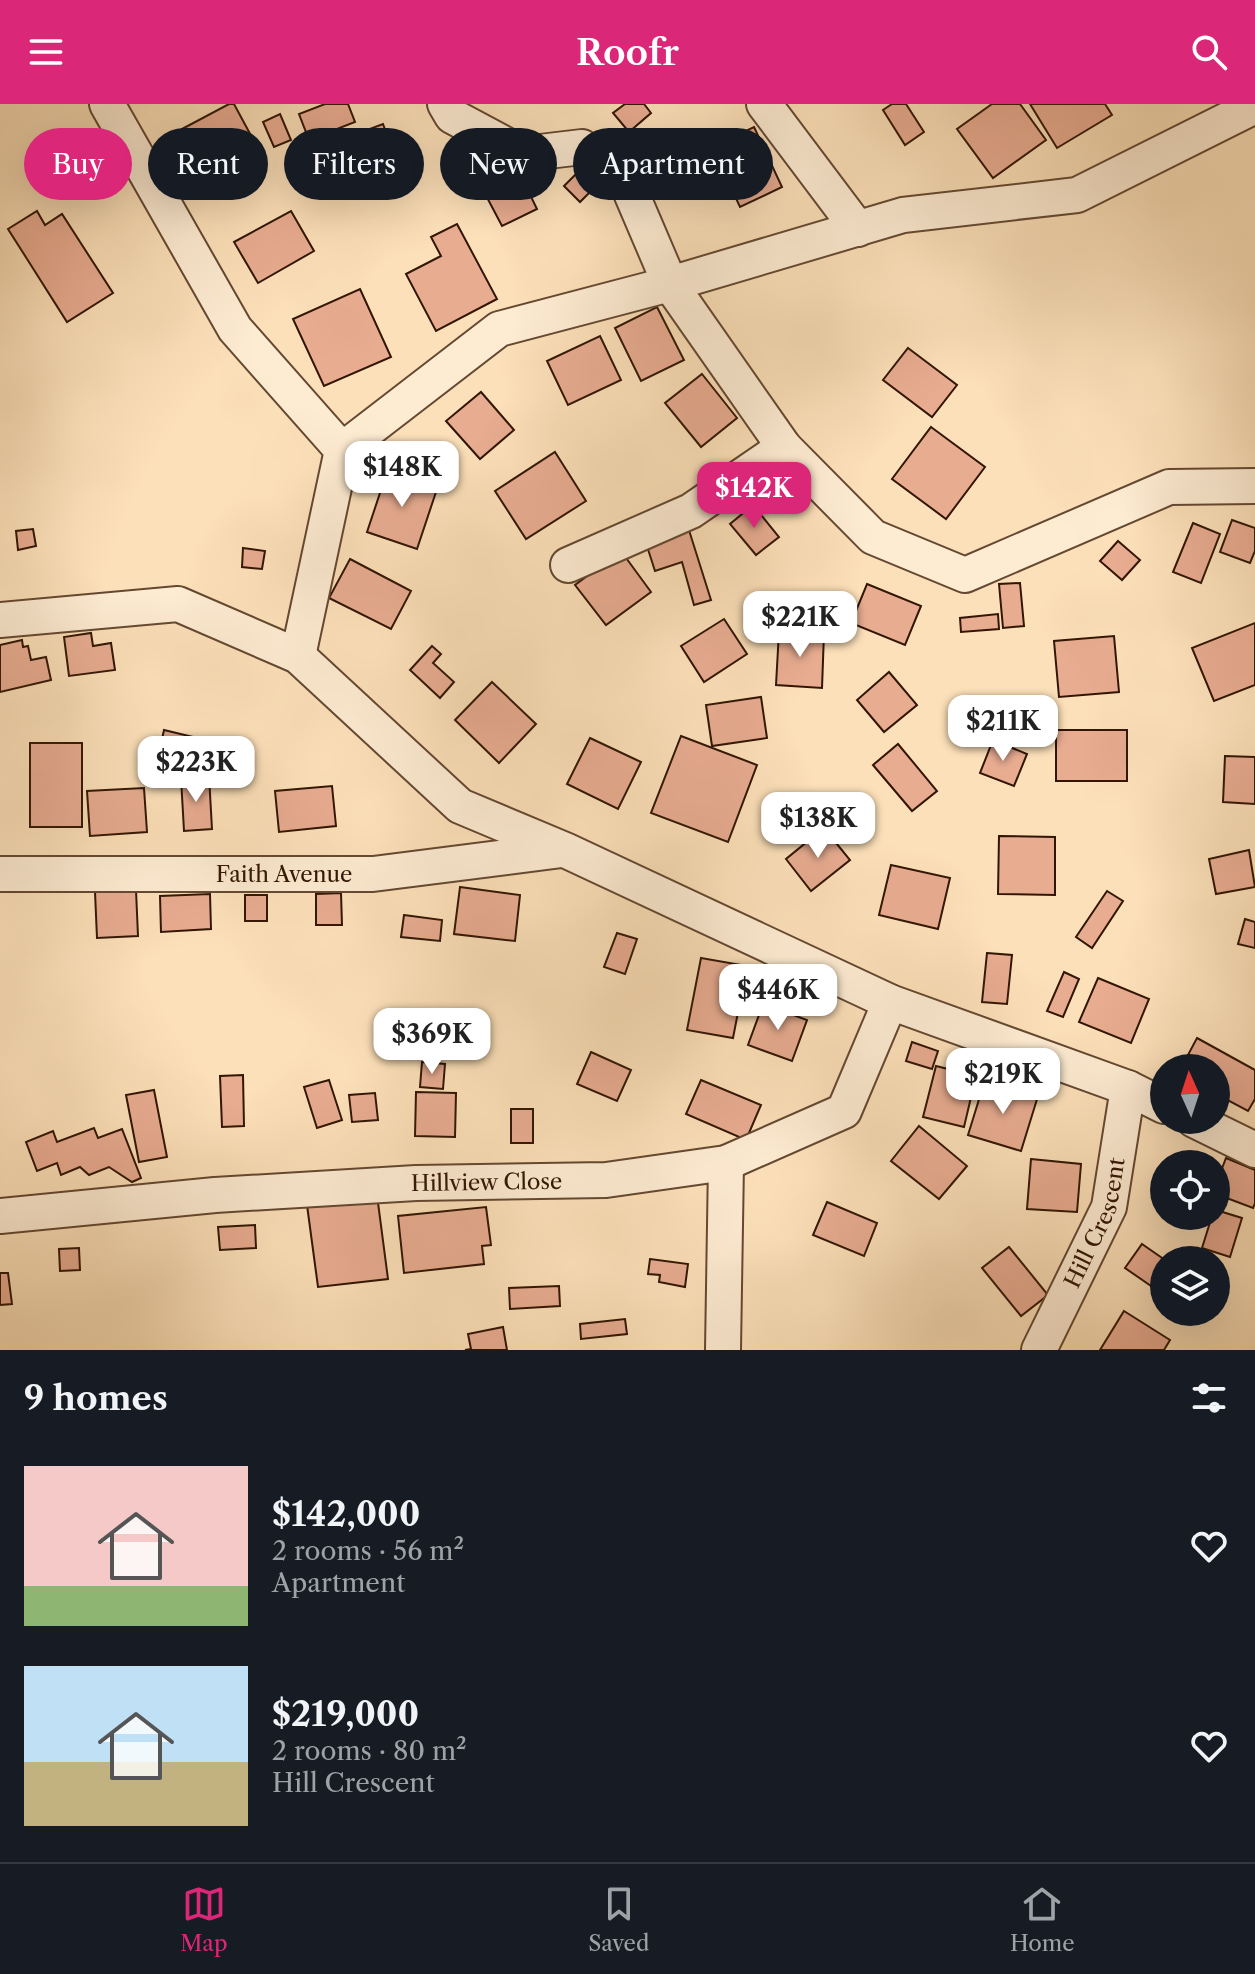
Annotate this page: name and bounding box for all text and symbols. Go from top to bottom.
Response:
icon: menu [24,30,68,74]
text: Roofr [576,30,679,74]
icon: search [1187,30,1231,74]
chip: Buy [24,128,132,200]
chip: Rent [148,128,268,200]
chip: Filters [284,128,424,200]
chip: New [440,128,557,200]
chip: Apartment [573,128,773,200]
pin: $148K [346,441,458,509]
text: $148K [363,451,441,483]
pin: $142K [698,462,810,530]
text: $142K [715,472,793,504]
pin: $221K [744,591,856,659]
text: $221K [761,601,839,633]
pin: $211K [947,695,1059,763]
text: $211K [966,705,1040,737]
pin: $223K [140,736,252,804]
text: $223K [156,746,236,778]
pin: $138K [762,792,874,860]
text: $138K [779,802,857,834]
street label: Faith Avenue [216,861,352,888]
pin: $446K [722,964,834,1032]
text: $446K [737,974,819,1006]
pin: $369K [376,1008,488,1076]
text: $369K [391,1018,473,1050]
pin: $219K [947,1048,1059,1116]
north arrow [1150,1054,1230,1134]
map controls [1150,1054,1230,1326]
text: $219K [964,1058,1042,1090]
button: locate [1150,1150,1230,1230]
street label: Hill Crescent [1059,1156,1131,1292]
street label: Hillview Close [411,1168,562,1197]
button: layers [1150,1246,1230,1326]
icon: filters [1187,1376,1231,1420]
text: 9 homes [24,1377,168,1419]
text: $142,000 [272,1493,420,1535]
icon: home [88,1498,184,1594]
icon: heart [1187,1524,1231,1568]
text: 2 rooms · 56 m² [272,1535,464,1567]
text: Apartment [272,1567,405,1599]
text: $219,000 [272,1693,419,1735]
icon: home [88,1698,184,1794]
icon: heart [1187,1724,1231,1768]
text: 2 rooms · 80 m² [272,1735,467,1767]
text: Hill Crescent [272,1767,435,1799]
tab: Map [180,1882,228,1957]
tab: Saved [588,1882,649,1957]
tab: Home [1010,1882,1075,1957]

